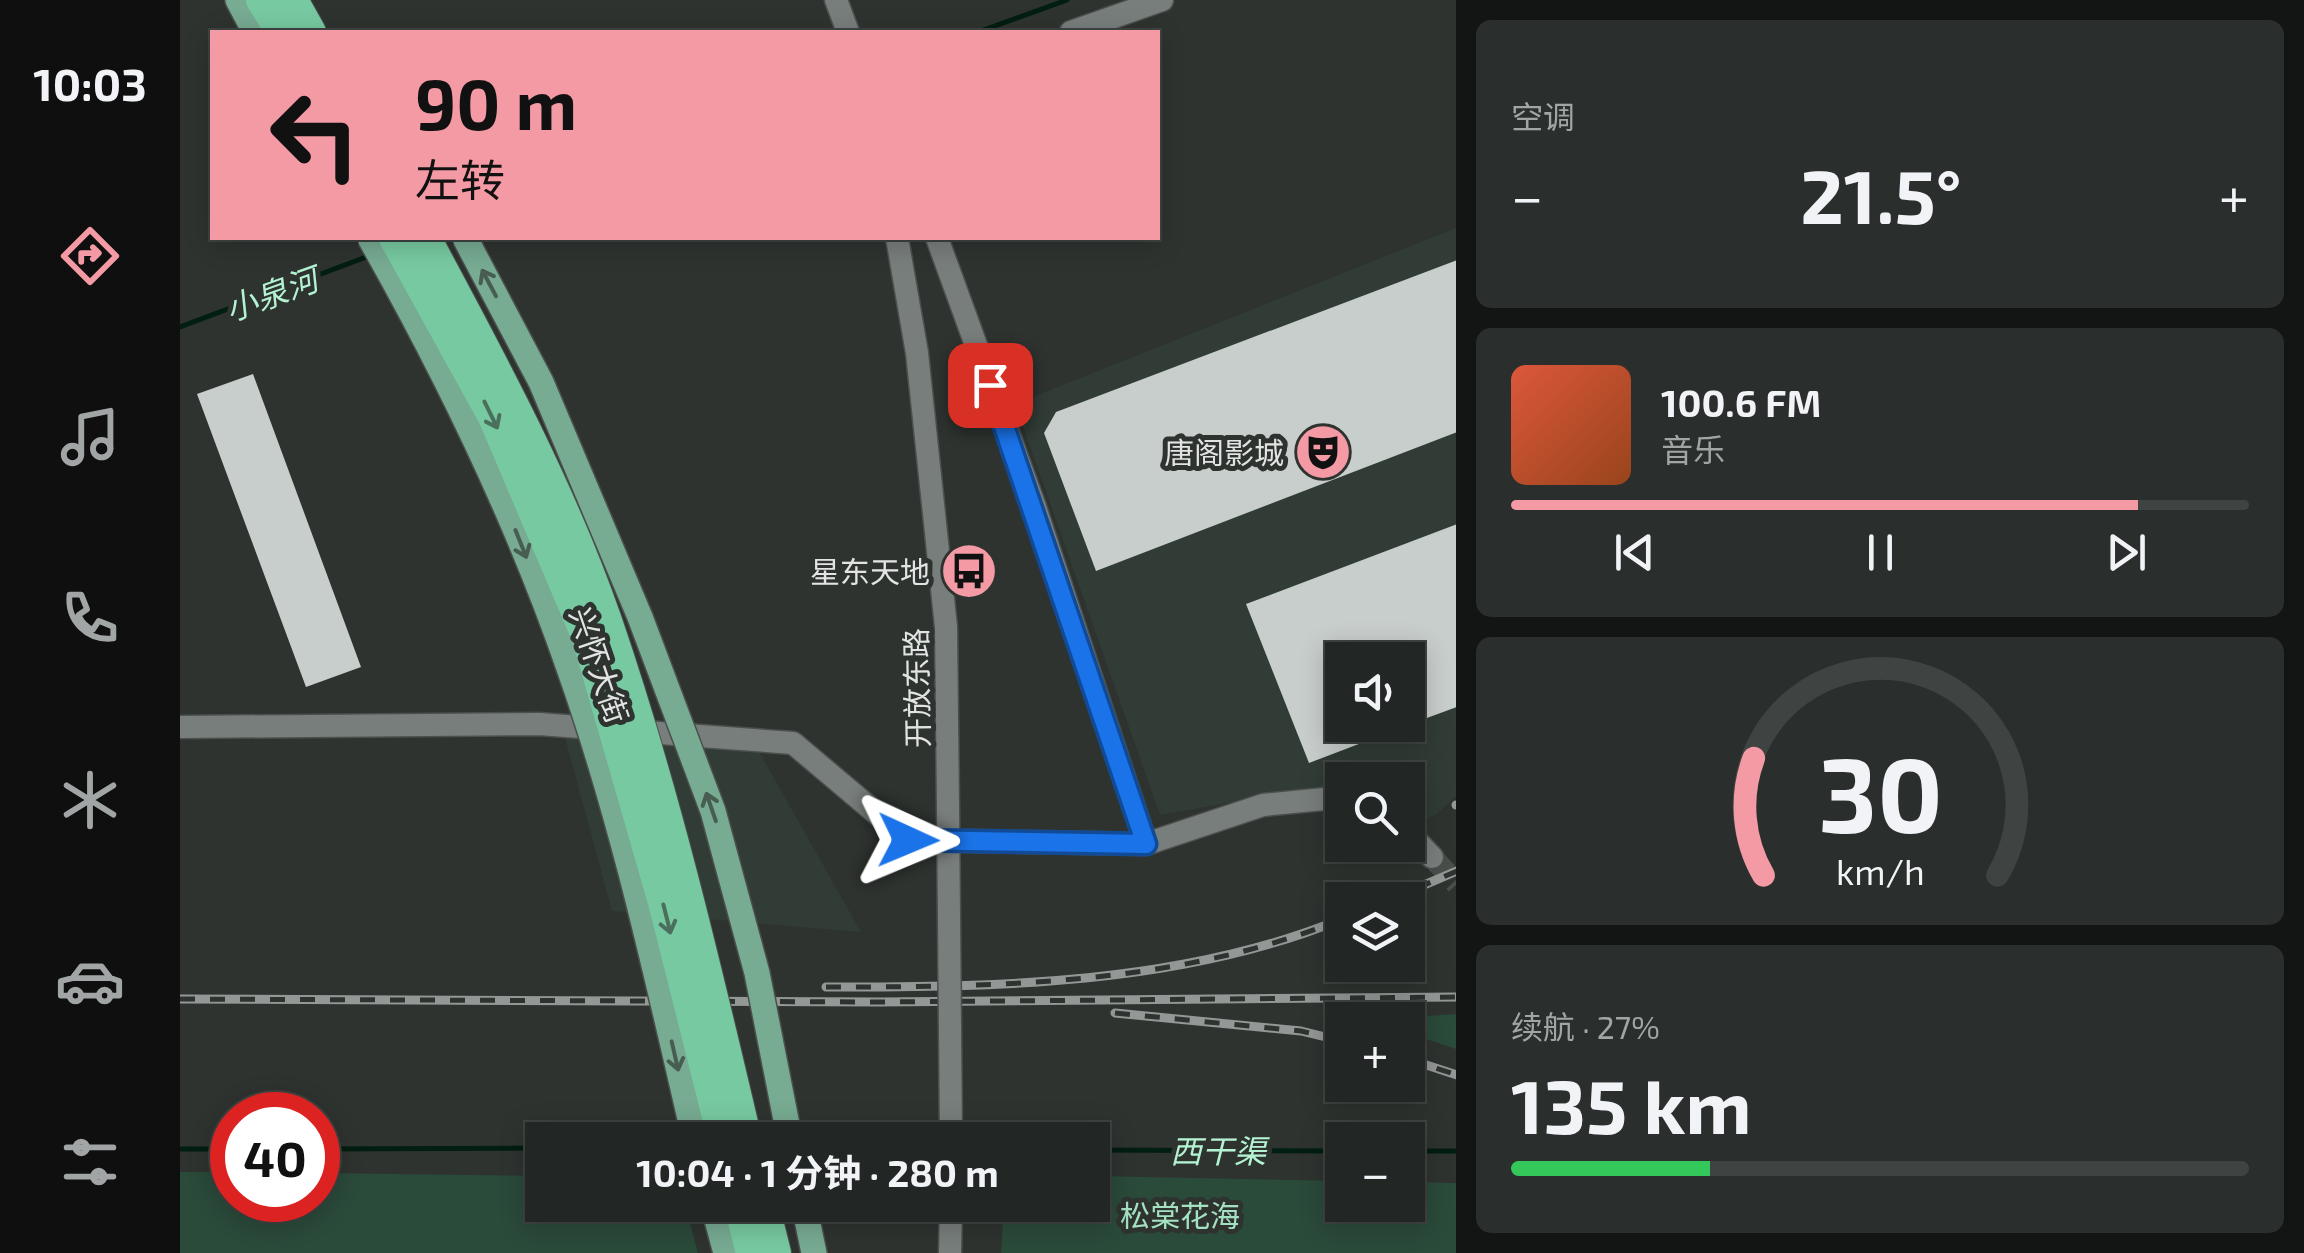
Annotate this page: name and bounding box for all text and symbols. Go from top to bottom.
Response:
text: 10:03 [33,56,147,110]
text: 90 m [415,60,577,144]
icon: left [250,70,380,200]
text: 空调 [1511,97,1575,135]
text: 21.5° [1800,149,1962,239]
text: 左转 [415,152,505,206]
text: − [1511,162,1543,228]
text: + [2219,162,2249,228]
icon: directions [55,221,125,291]
water label: 小泉河 [219,257,328,327]
one-way arrow [479,268,498,298]
pin [948,343,1033,428]
icon: arrive [963,358,1018,413]
text: 100.6 FM [1661,379,1821,425]
one-way arrow [482,400,501,430]
icon: music [55,402,125,472]
theatre icon: 唐阁影城 [1293,422,1353,482]
text: 音乐 [1661,430,1725,468]
place label: 唐阁影城 [1164,434,1284,470]
icon: previous [1607,525,1662,580]
icon: pause [1853,525,1908,580]
icon: next [2099,525,2154,580]
one-way arrow [513,529,531,559]
bus stop icon: 星东天地 [939,541,999,601]
place label: 星东天地 [810,553,930,589]
icon: phone [55,583,125,653]
street label: 兴怀大街 [563,602,637,728]
street label: 开放东路 [897,628,935,748]
map controls [1325,642,1425,1222]
button: sound [1325,642,1425,742]
text: 30 [1818,729,1942,854]
button: search [1325,762,1425,862]
icon: climate [55,765,125,835]
position arrow [856,788,960,892]
one-way arrow [700,792,718,824]
text: km/h [1836,849,1924,892]
button: layers [1325,882,1425,982]
one-way arrow [659,903,678,934]
icon: car [55,946,125,1016]
button: + [1325,1002,1425,1102]
text: 续航 · 27% [1511,1007,1660,1045]
one-way arrow [667,1039,685,1071]
text: 135 km [1511,1059,1752,1149]
speed limit sign: 40 [210,1092,340,1222]
button: − [1325,1122,1425,1222]
icon: filters [55,1127,125,1197]
water label: 西干渠 [1170,1131,1270,1169]
text: 10:04 · 1 分钟 · 280 m [636,1149,999,1195]
park label: 松棠花海 [1120,1197,1240,1233]

